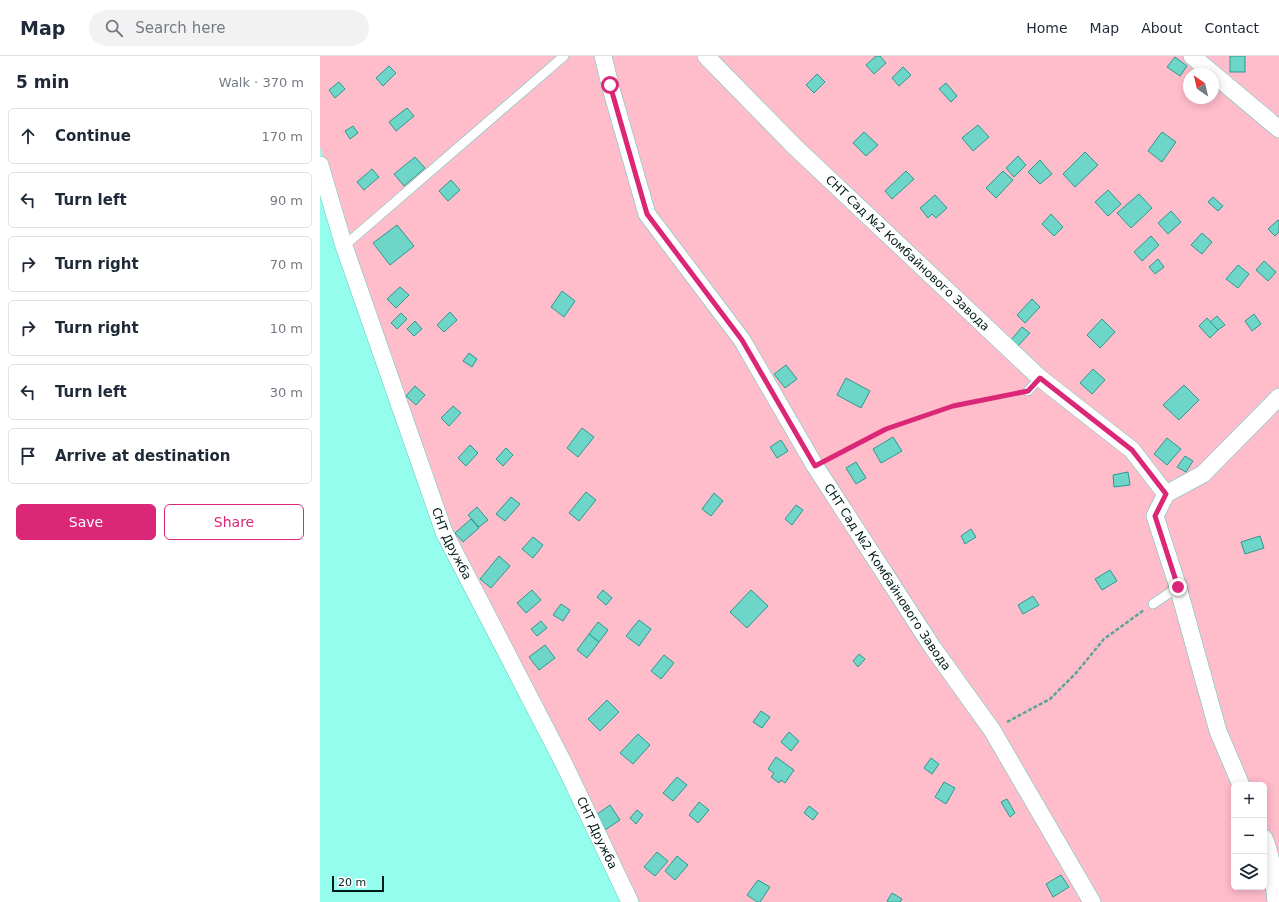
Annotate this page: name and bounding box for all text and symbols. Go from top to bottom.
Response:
search box [89,10,369,46]
text: Map [20,17,65,39]
icon: search [103,17,125,39]
text: Search here [135,19,225,37]
text: Home [1026,20,1068,36]
text: Map [1090,20,1119,36]
text: About [1141,20,1183,36]
text: Contact [1205,20,1259,36]
north arrow [1183,68,1219,104]
text: 5 min [16,72,69,92]
text: Walk · 370 m [219,75,304,90]
route start [601,76,619,94]
icon: ahead [17,125,39,147]
text: Continue [55,127,131,145]
text: 170 m [261,129,303,144]
street label: СНТ Сад №2 Комбайнового Завода [823,172,992,334]
icon: left [17,189,39,211]
text: Turn left [55,191,127,209]
text: 90 m [270,193,303,208]
icon: right [17,253,39,275]
text: Turn right [55,255,139,273]
text: 70 m [270,257,303,272]
icon: right [17,317,39,339]
text: Turn right [55,319,139,337]
text: 10 m [270,321,303,336]
icon: left [17,381,39,403]
text: Turn left [55,383,127,401]
text: 30 m [270,385,303,400]
icon: arrive [17,445,39,467]
text: Arrive at destination [55,447,230,465]
street label: СНТ Сад №2 Комбайнового Завода [821,481,954,673]
button: Save [16,504,156,540]
button: Share [164,504,304,540]
street label: СНТ Дружба [429,506,474,582]
route end [1169,578,1187,596]
map controls [1231,782,1267,890]
button: + [1231,782,1267,818]
street label: СНТ Дружба [574,795,620,871]
button: − [1231,818,1267,854]
button: layers [1231,854,1267,890]
scale bar [332,874,384,893]
text: 20 m [338,876,366,889]

